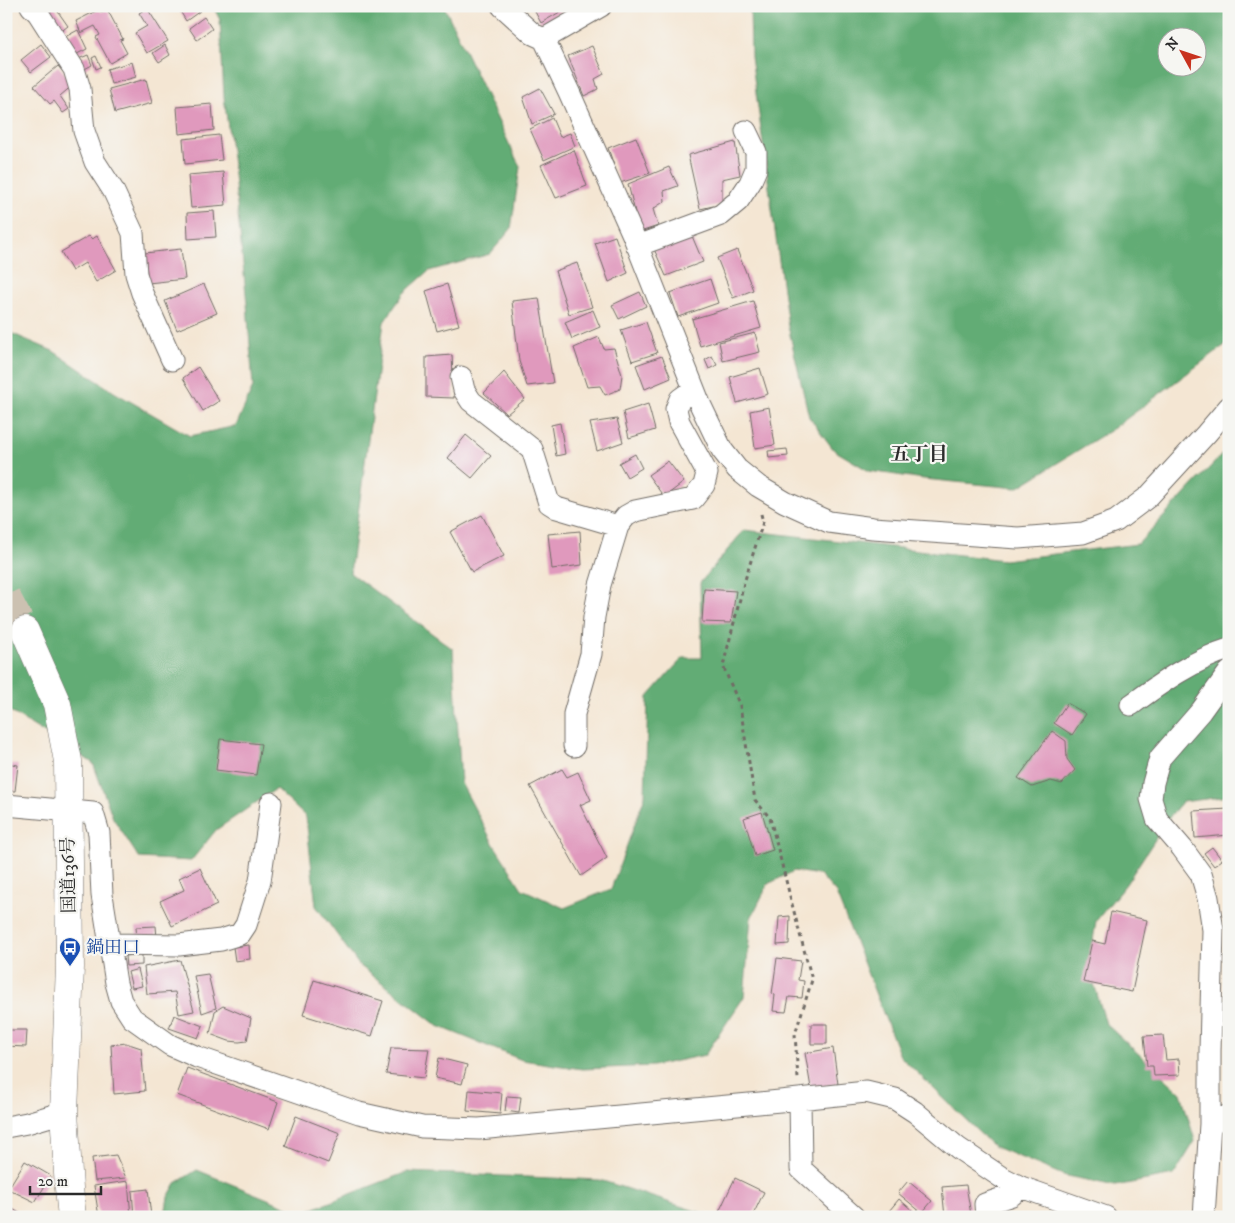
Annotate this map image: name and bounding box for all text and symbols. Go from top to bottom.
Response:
north arrow [1158,28,1208,78]
text: N [1162,34,1184,54]
district label: 五丁目 [890,443,948,466]
street label: 国道136号 [57,836,81,914]
bus stop icon: 鍋田口 [58,936,82,967]
place label: 鍋田口 [86,937,140,959]
scale bar [30,1163,101,1195]
text: 20 m [38,1172,68,1191]

